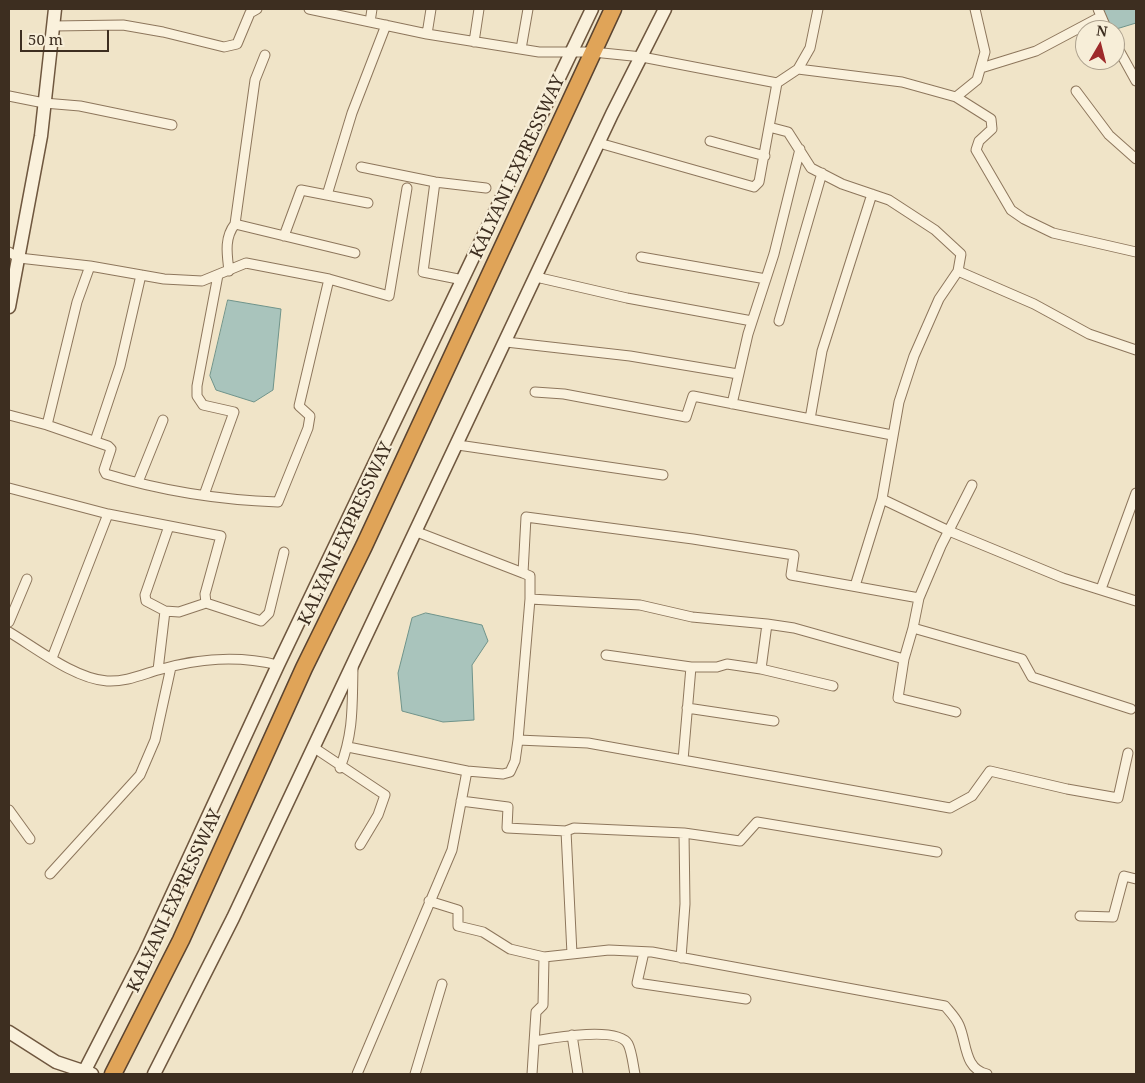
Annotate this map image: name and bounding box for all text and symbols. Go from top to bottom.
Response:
scale bar [22,20,111,52]
north arrow [1075,20,1125,70]
text: N [1095,20,1109,41]
text: 50 m [28,29,63,49]
street label: KALYANI EXPRESSWAY [466,72,570,262]
street label: KALYANI EXPRESSWAY [294,439,398,629]
street label: KALYANI EXPRESSWAY [123,806,227,996]

